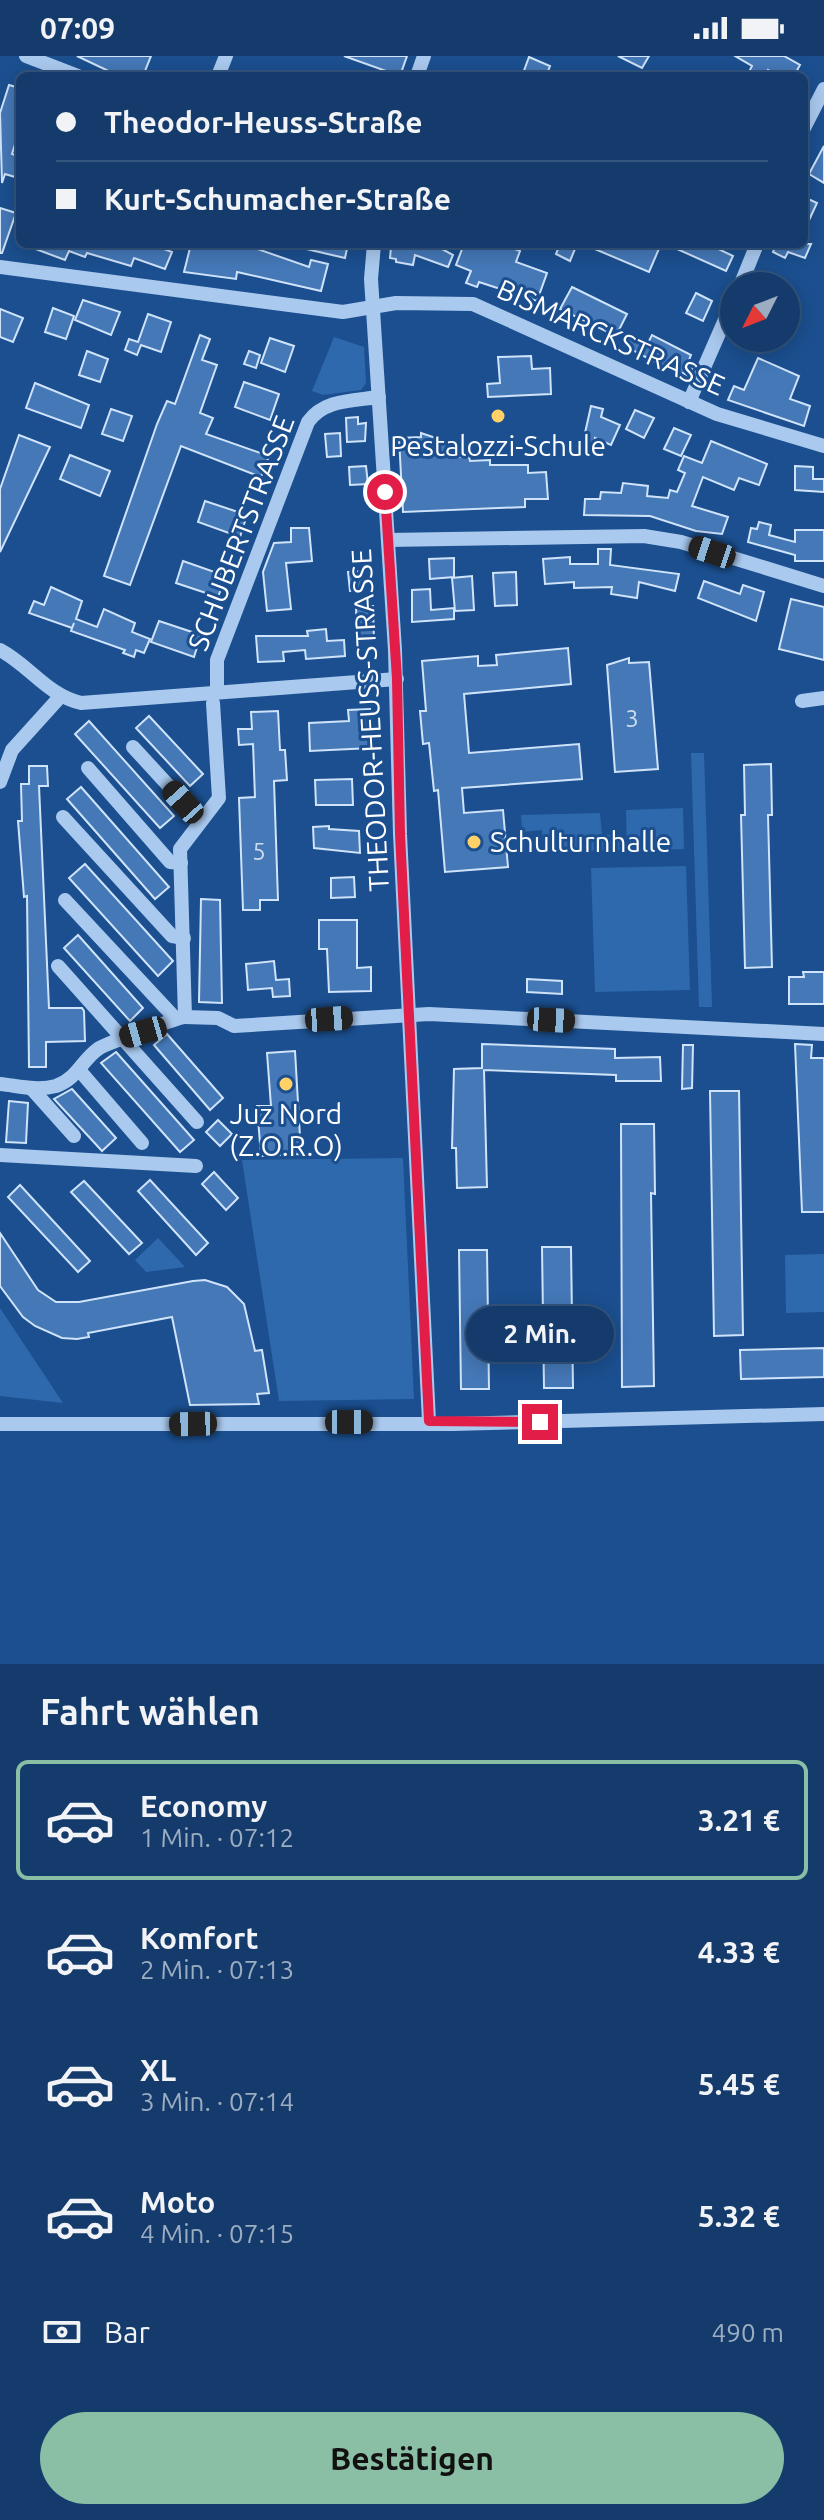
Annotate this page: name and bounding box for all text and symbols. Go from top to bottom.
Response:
text: 07:09 [40,11,115,45]
text: Theodor-Heuss-Straße [104,105,423,139]
text: Kurt-Schumacher-Straße [104,182,451,216]
street label: BISMARCKSTRASSE [493,272,730,401]
north arrow [720,272,800,352]
map controls [720,272,800,352]
marker: Pestalozzi-Schule [489,407,507,425]
street label: SCHUBERTSTRASSE [181,411,300,655]
place label: Pestalozzi-Schule [390,430,606,461]
route start [367,474,403,510]
car [685,533,739,571]
street label: THEODOR-HEUSS-STRASSE [345,548,394,892]
house number: 3 [625,705,639,732]
car [158,776,208,828]
place label: Schulturnhalle [490,826,671,857]
marker: Schulturnhalle [465,833,483,851]
house number: 5 [252,838,266,865]
car [304,1005,354,1033]
car [526,1007,576,1033]
car [117,1014,169,1050]
marker: Juz Nord (Z.O.R.O) [277,1075,295,1093]
place label: Juz Nord (Z.O.R.O) [229,1098,343,1162]
callout: 2 Min. [466,1306,614,1362]
text: 2 Min. [504,1319,576,1348]
route end [522,1404,558,1440]
car [325,1410,373,1434]
car [169,1412,217,1436]
text: Fahrt wählen [40,1691,260,1732]
icon: car [44,1784,116,1856]
text: Economy [140,1789,267,1823]
text: 3.21 € [698,1803,780,1837]
text: 1 Min. · 07:12 [140,1823,294,1852]
icon: car [44,1916,116,1988]
text: Komfort [140,1921,258,1955]
text: 4.33 € [698,1935,780,1969]
text: 2 Min. · 07:13 [140,1955,294,1984]
icon: car [44,2048,116,2120]
text: XL [140,2053,176,2087]
text: 5.45 € [698,2067,780,2101]
text: 3 Min. · 07:14 [140,2087,294,2116]
icon: car [44,2180,116,2252]
text: Moto [140,2185,215,2219]
text: 5.32 € [698,2199,780,2233]
text: 4 Min. · 07:15 [140,2219,294,2248]
icon: cash [40,2310,84,2354]
text: Bar [104,2315,150,2349]
text: 490 m [712,2318,784,2347]
button: Bestätigen [40,2412,784,2504]

